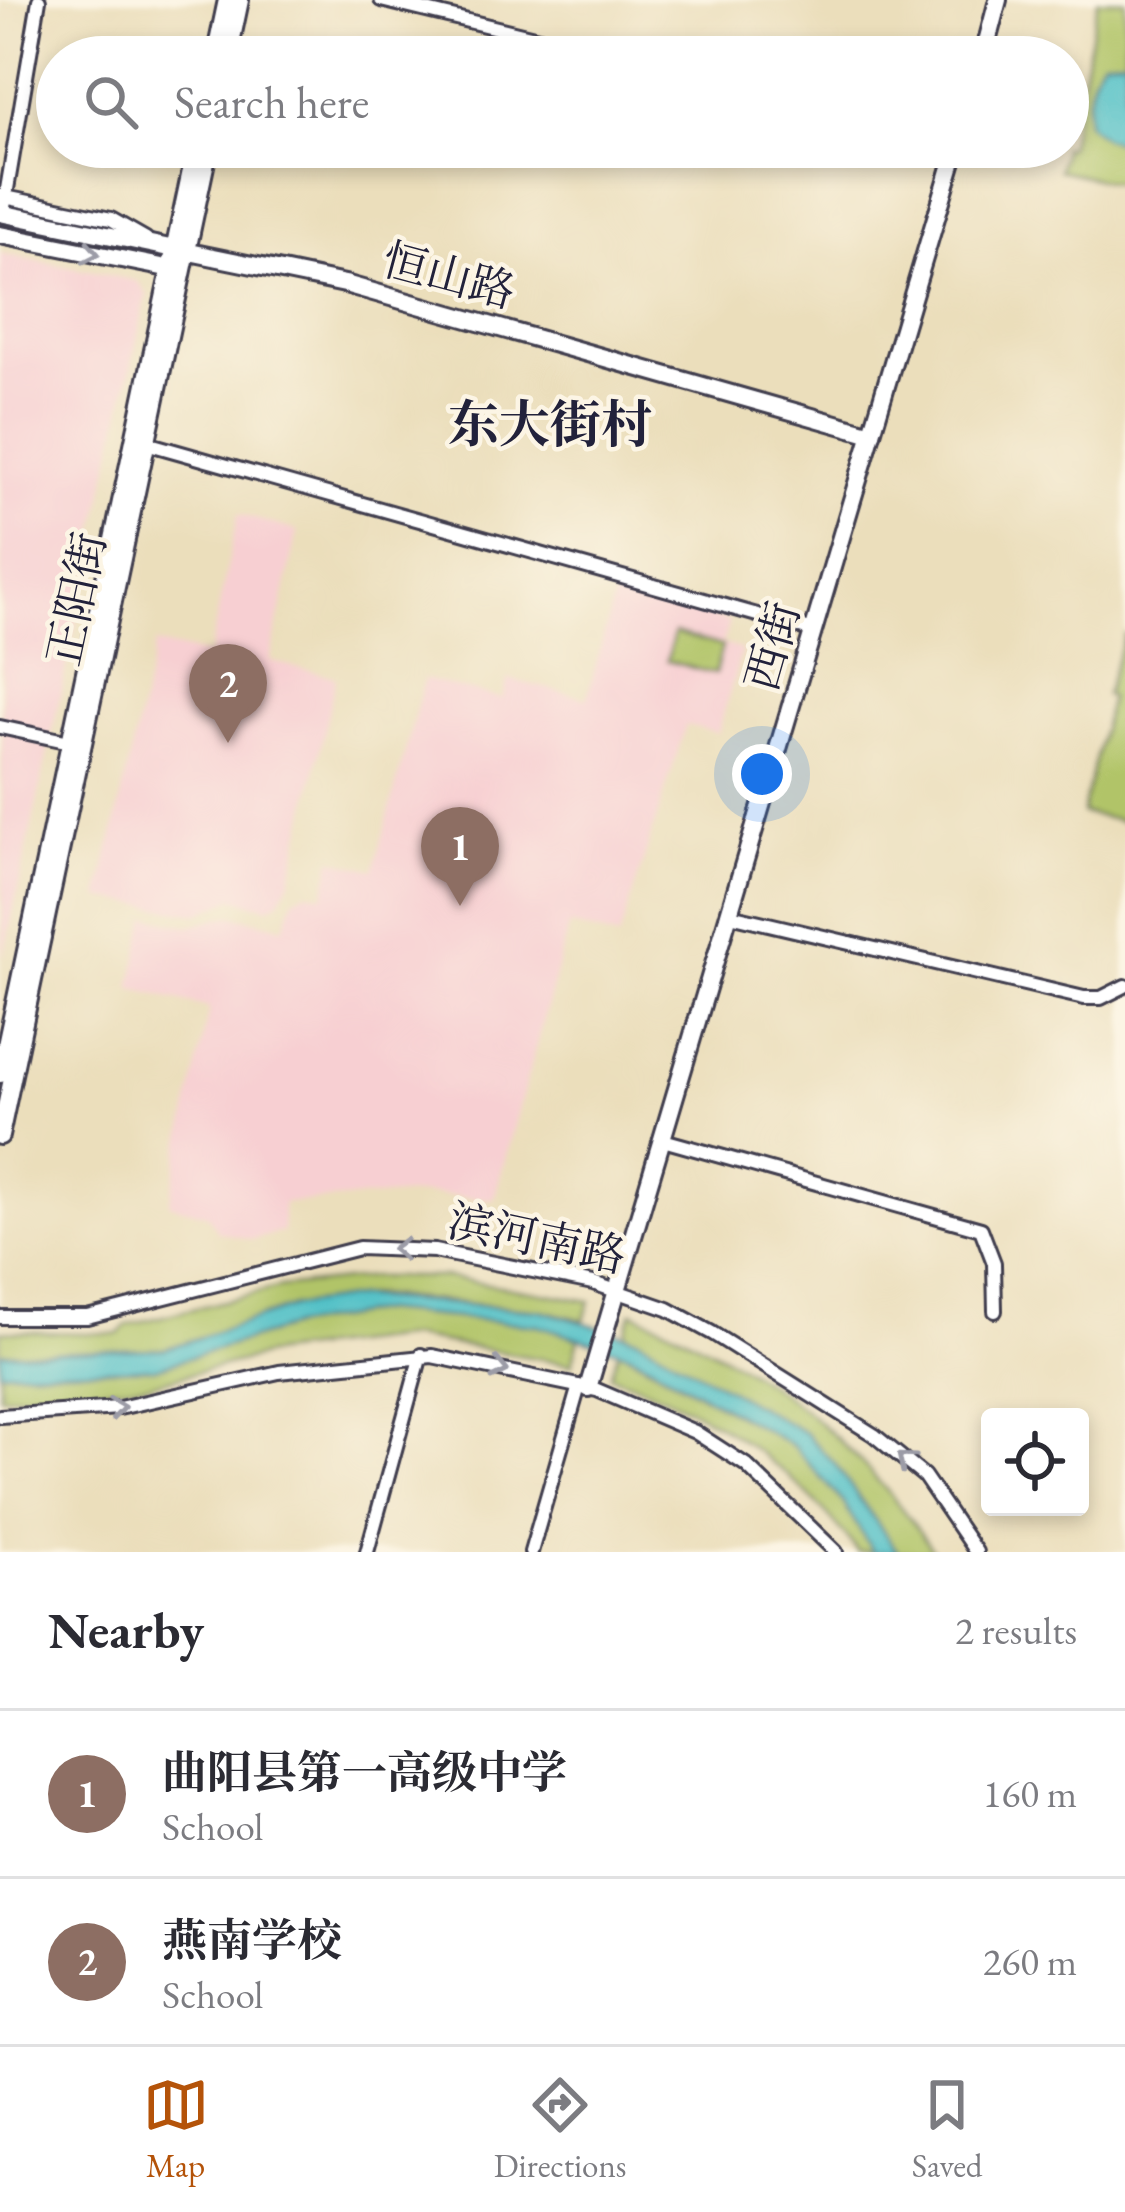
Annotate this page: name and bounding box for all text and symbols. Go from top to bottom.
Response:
search box [36,36,1089,168]
icon: search [78,69,144,135]
text: Search here [174,73,369,131]
street label: 恒山路 [376,230,522,320]
one-way arrow [81,239,101,265]
district label: 东大街村 [448,391,652,457]
street label: 正阳街 [34,527,118,671]
street label: 西街 [732,595,812,697]
pin: 2 [189,644,267,743]
your location [732,744,792,804]
pin: 1 [421,807,499,906]
street label: 滨河南路 [443,1191,631,1285]
one-way arrow [390,1236,409,1262]
one-way arrow [490,1355,510,1381]
one-way arrow [107,1396,126,1422]
map controls [981,1408,1089,1516]
button: locate [981,1408,1089,1516]
one-way arrow [897,1453,919,1474]
text: Nearby [48,1597,204,1663]
text: 2 results [955,1605,1077,1656]
text: 曲阳县第一高级中学 [162,1743,567,1801]
text: 1 [77,1768,97,1819]
text: 160 m [983,1768,1077,1819]
text: School [162,1801,263,1852]
text: 燕南学校 [162,1911,342,1969]
text: 2 [77,1936,97,1987]
text: 260 m [983,1936,1077,1987]
text: School [162,1969,263,2020]
tab: Map [143,2072,209,2187]
tab: Directions [494,2072,627,2187]
tab: Saved [912,2072,982,2187]

